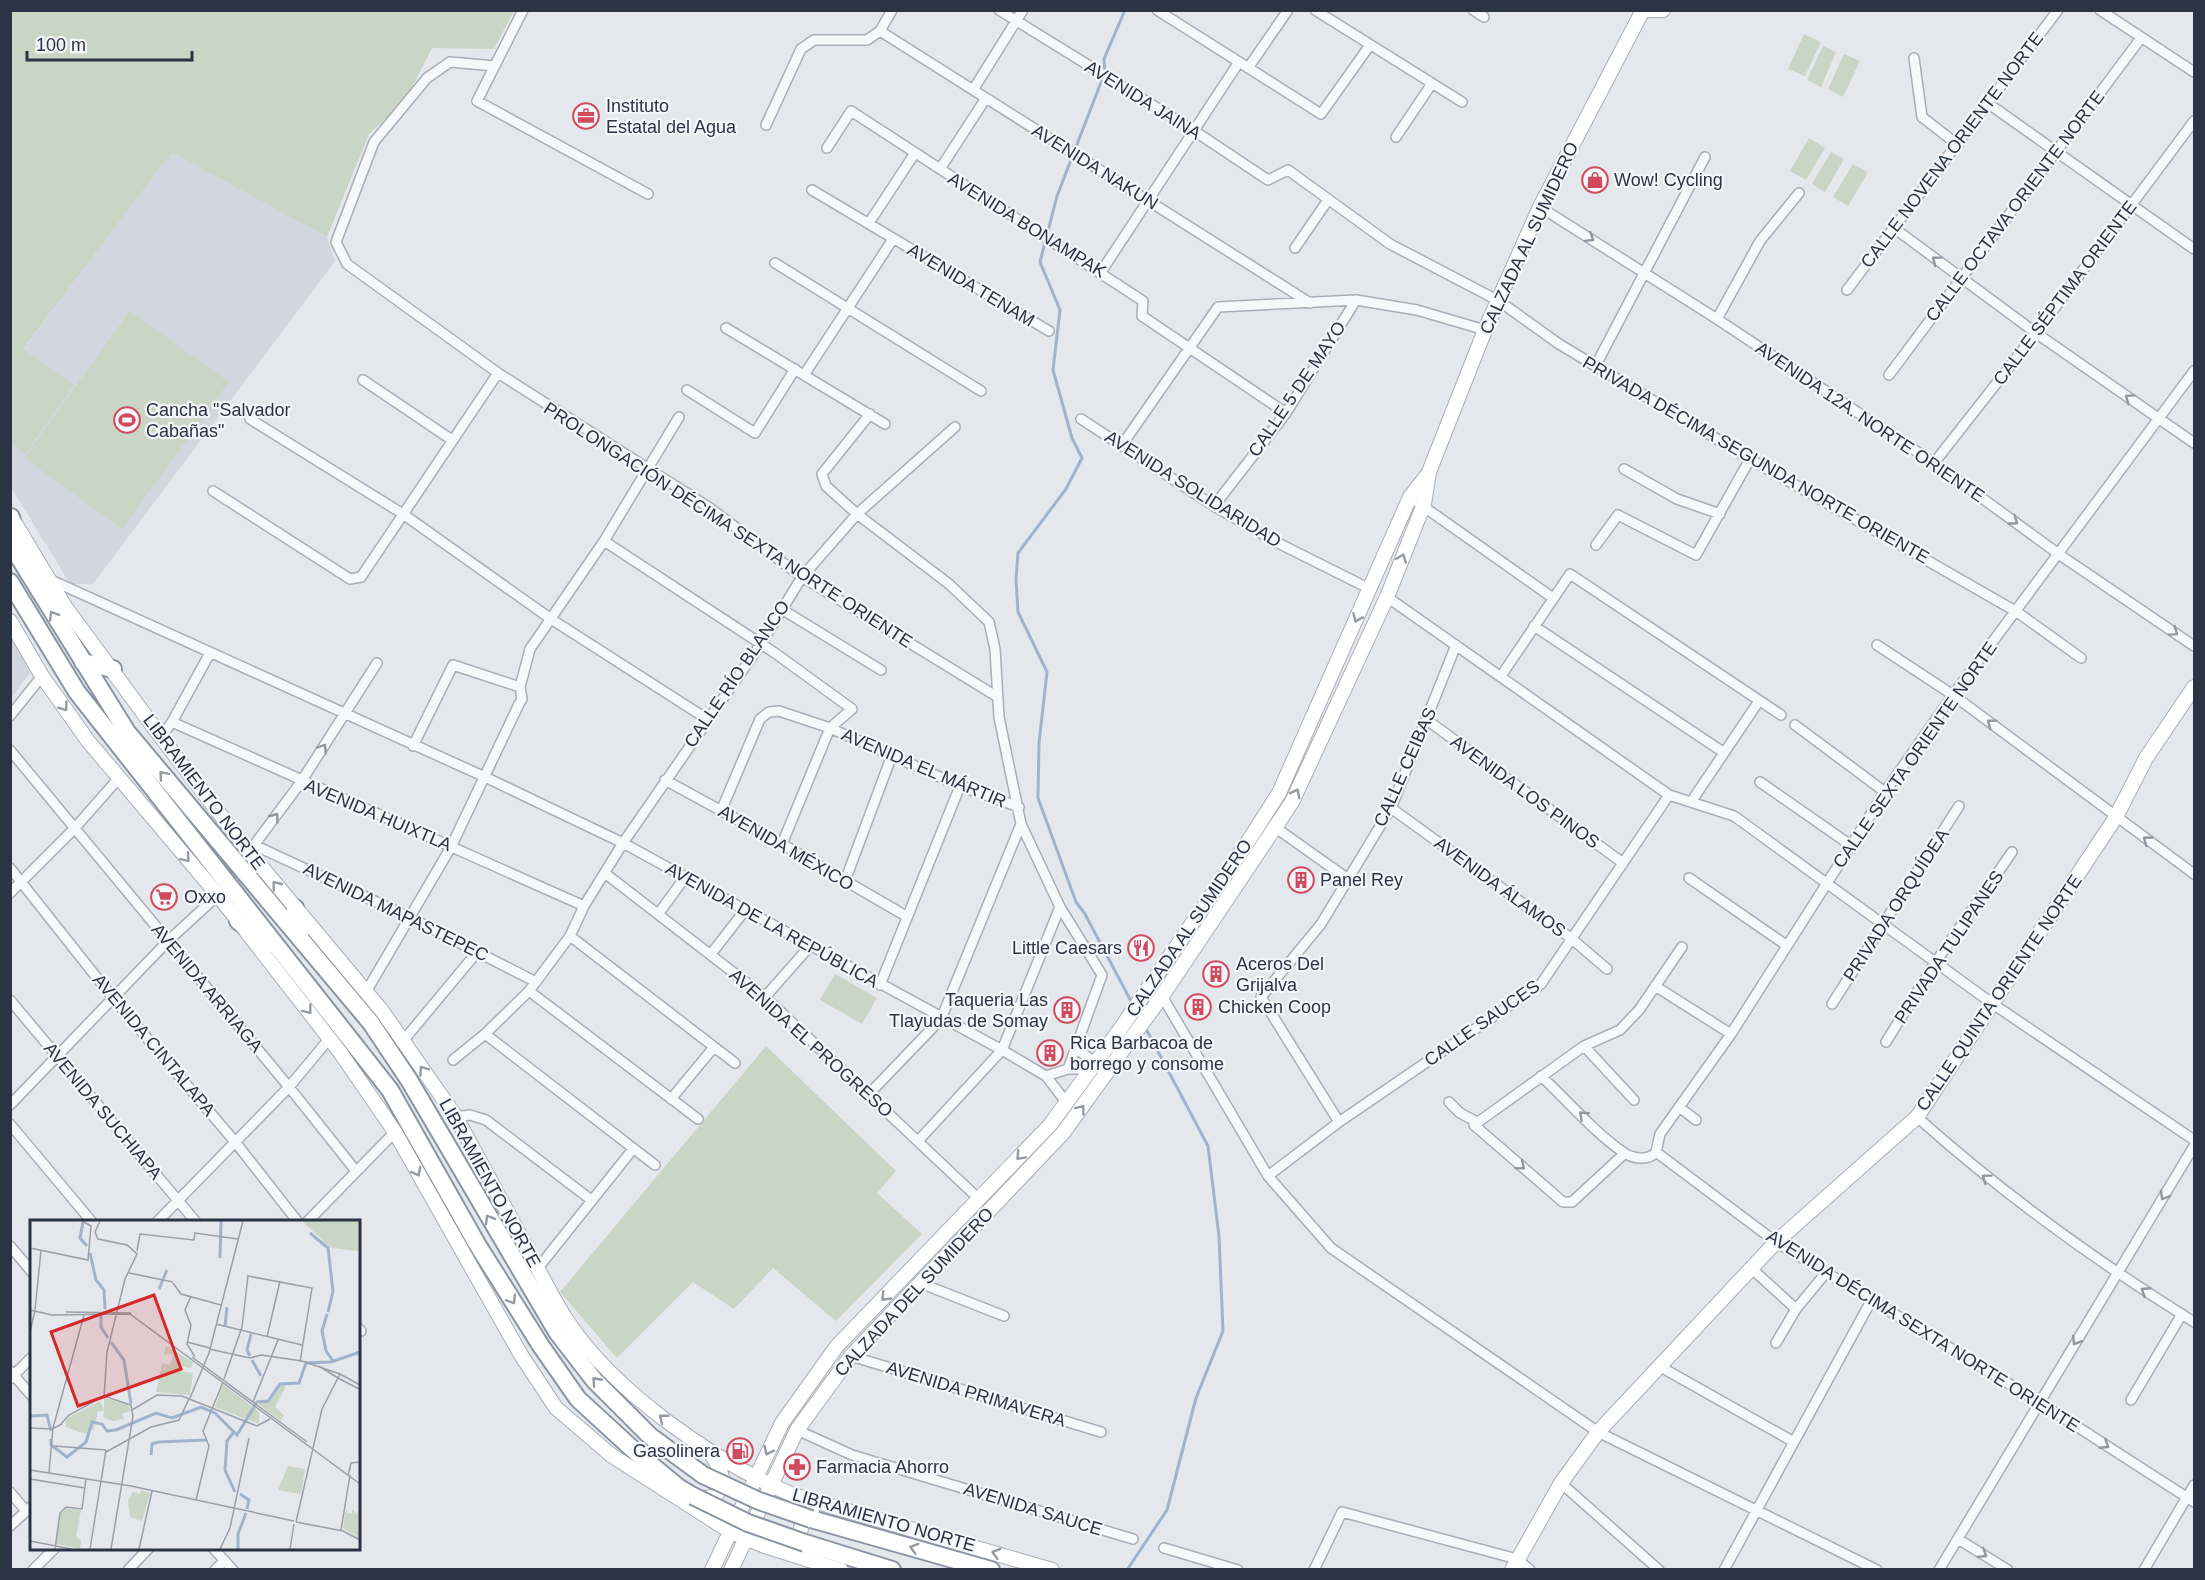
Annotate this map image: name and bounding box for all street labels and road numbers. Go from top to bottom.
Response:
street label: CALLE NOVENA ORIENTE NORTE [1857,28,2047,272]
street label: AVENIDA JAINA [1081,56,1205,144]
street label: CALLE OCTAVA ORIENTE NORTE [1922,87,2108,325]
street label: AVENIDA NAKUN [1028,120,1162,214]
street label: CALZADA AL SUMIDERO [1476,139,1582,337]
street label: AVENIDA BONAMPAK [944,168,1110,282]
street label: CALLE SÉPTIMA ORIENTE [1989,197,2141,389]
street label: AVENIDA TENAM [904,239,1038,331]
street label: CALLE 5 DE MAYO [1244,318,1350,460]
street label: AVENIDA 12A. NORTE ORIENTE [1752,338,1988,506]
street label: PRIVADA DÉCIMA SEGUNDA NORTE ORIENTE [1579,352,1933,568]
street label: PROLONGACIÓN DÉCIMA SEXTA NORTE ORIENTE [540,397,917,652]
street label: AVENIDA SOLIDARIDAD [1101,427,1285,551]
street label: CALLE RÍO BLANCO [680,597,794,751]
street label: CALLE SEXTA ORIENTE NORTE [1829,638,2001,872]
street label: CALLE CEIBAS [1370,704,1440,830]
street label: LIBRAMIENTO NORTE [139,710,269,874]
street label: AVENIDA EL MÁRTIR [839,724,1009,812]
street label: AVENIDA LOS PINOS [1447,731,1603,853]
street label: AVENIDA HUIXTLA [302,775,454,855]
street label: AVENIDA MÉXICO [715,801,857,895]
street label: PRIVADA ORQUÍDEA [1839,825,1953,985]
street label: AVENIDA ÁLAMOS [1431,833,1569,941]
street label: CALZADA AL SUMIDERO [1122,836,1256,1020]
street label: AVENIDA DE LA REPÚBLICA [662,857,882,992]
street label: AVENIDA MAPASTEPEC [300,858,492,966]
street label: PRIVADA TULIPANES [1890,867,2008,1027]
street label: CALLE QUINTA ORIENTE NORTE [1912,871,2086,1115]
street label: AVENIDA ARRIAGA [147,920,267,1056]
street label: AVENIDA EL PROGRESO [726,965,896,1121]
street label: AVENIDA CINTALAPA [89,970,219,1120]
street label: CALLE SAUCES [1421,976,1543,1070]
street label: AVENIDA SUCHIAPA [40,1039,166,1183]
street label: LIBRAMIENTO NORTE [435,1095,545,1271]
street label: CALZADA DEL SUMIDERO [831,1203,997,1381]
street label: AVENIDA DÉCIMA SEXTA NORTE ORIENTE [1763,1226,2083,1436]
street label: AVENIDA PRIMAVERA [884,1357,1068,1431]
street label: AVENIDA SAUCE [961,1478,1105,1540]
street label: LIBRAMIENTO NORTE [790,1484,978,1556]

